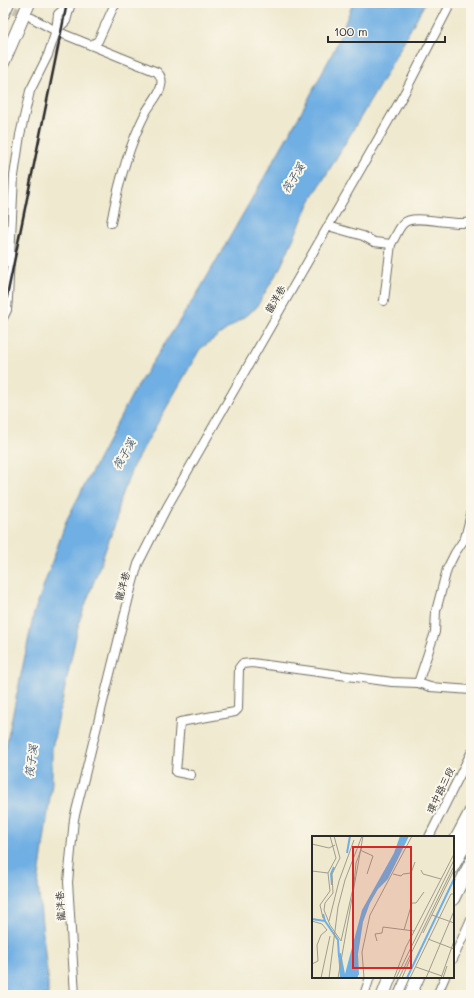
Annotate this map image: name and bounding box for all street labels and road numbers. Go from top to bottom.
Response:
street label: 龍洋巷 [261,282,289,315]
street label: 龍洋巷 [111,569,133,602]
street label: 環中路三段 [423,764,457,816]
street label: 龍洋巷 [52,890,68,921]

